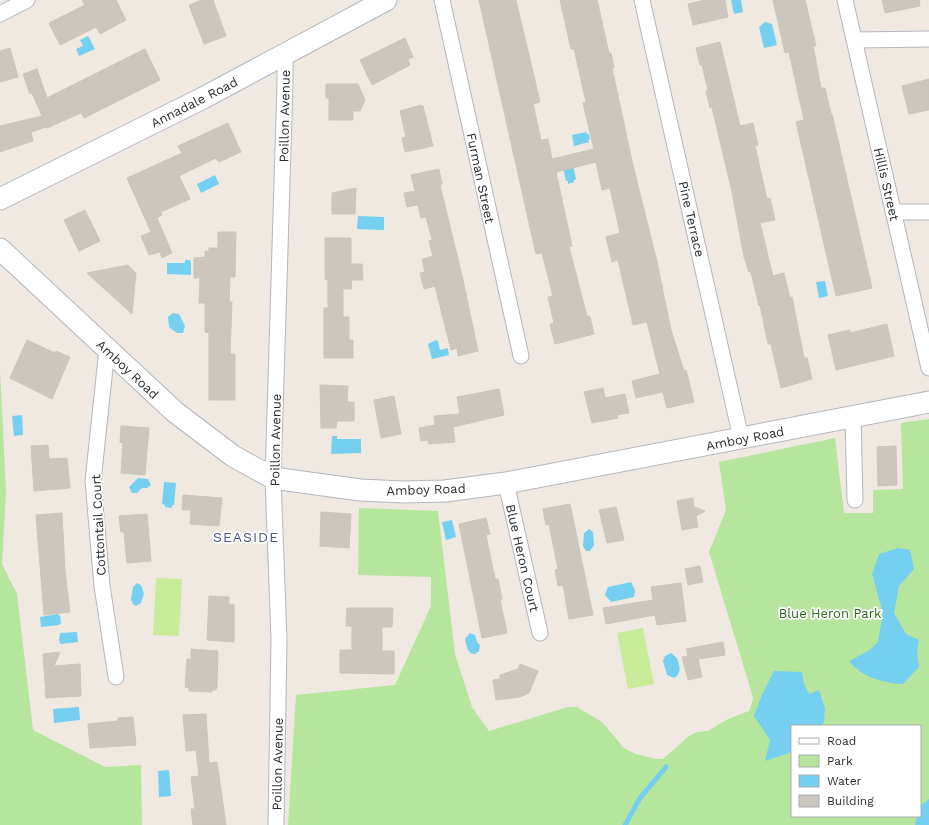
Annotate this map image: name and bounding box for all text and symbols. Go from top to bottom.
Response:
street label: Poillon Avenue [276,69,293,163]
street label: Annadale Road [148,74,240,131]
street label: Furman Street [464,132,498,225]
street label: Hillis Street [871,146,902,223]
street label: Pine Terrace [675,180,708,259]
street label: Amboy Road [94,337,162,402]
street label: Poillon Avenue [267,393,284,487]
street label: Amboy Road [705,424,785,453]
street label: Cottontail Court [88,473,109,576]
street label: Amboy Road [386,481,466,498]
street label: Blue Heron Court [503,503,542,614]
district label: SEASIDE [213,529,279,545]
park label: Blue Heron Park [779,606,882,621]
street label: Poillon Avenue [269,717,286,811]
legend [791,725,921,817]
text: Road [827,734,856,748]
text: Park [827,754,853,768]
text: Water [827,774,862,788]
text: Building [827,794,874,808]

